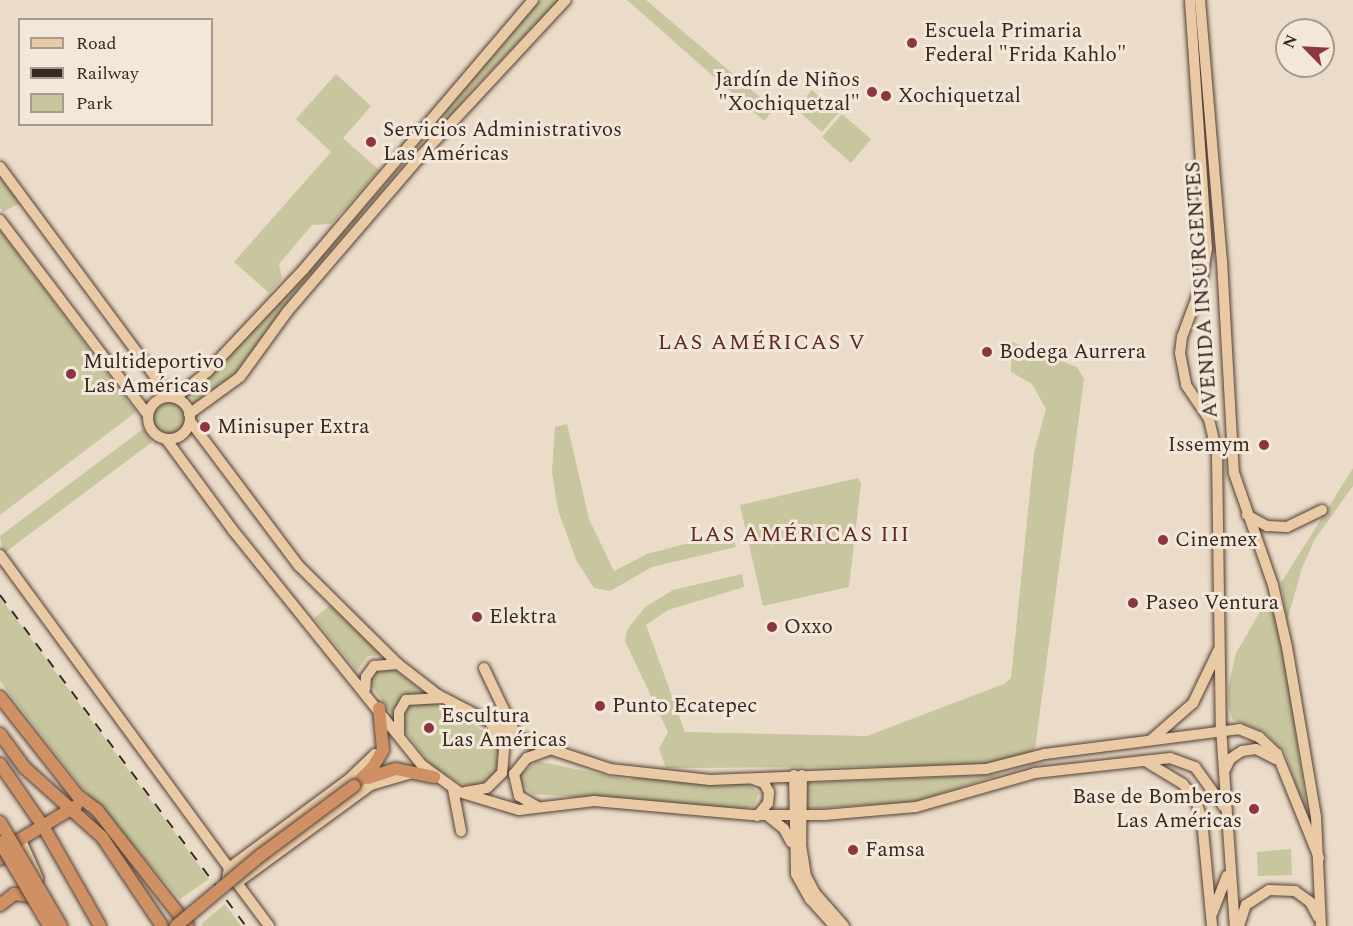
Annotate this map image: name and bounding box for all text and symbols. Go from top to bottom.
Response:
legend [18,18,213,126]
place label: Escuela Primaria Federal "Frida Kahlo" [924,18,1126,68]
north arrow [1275,18,1335,78]
text: Road [76,30,117,57]
text: N [1277,31,1304,52]
marker: Escuela Primaria Federal "Frida Kahlo" [905,36,919,50]
text: Railway [76,60,139,87]
place label: Jardín de Niños "Xochiquetzal" [715,67,860,117]
place label: Xochiquetzal [898,83,1021,109]
marker: Jardín de Niños "Xochiquetzal" [865,85,879,99]
marker: Xochiquetzal [879,89,893,103]
text: Park [76,90,113,117]
place label: Servicios Administrativos Las Américas [383,117,622,167]
marker: Servicios Administrativos Las Américas [364,135,378,149]
street label: AVENIDA INSURGENTES [1180,161,1224,419]
district label: LAS AMÉRICAS V [658,330,866,356]
place label: Bodega Aurrera [999,339,1146,365]
marker: Bodega Aurrera [980,345,994,359]
place label: Multideportivo Las Américas [83,349,224,399]
marker: Multideportivo Las Américas [64,367,78,381]
place label: Minisuper Extra [217,414,370,440]
marker: Minisuper Extra [198,420,212,434]
place label: Issemym [1168,432,1250,458]
marker: Issemym [1255,436,1273,454]
district label: LAS AMÉRICAS III [689,522,911,548]
place label: Cinemex [1175,527,1258,553]
marker: Cinemex [1156,533,1170,547]
place label: Paseo Ventura [1145,590,1279,616]
marker: Paseo Ventura [1126,596,1140,610]
place label: Elektra [489,604,557,630]
marker: Elektra [470,610,484,624]
place label: Oxxo [784,614,833,640]
marker: Oxxo [765,620,779,634]
place label: Punto Ecatepec [612,693,757,719]
marker: Punto Ecatepec [593,699,607,713]
place label: Escultura Las Américas [441,703,567,753]
marker: Escultura Las Américas [422,721,436,735]
place label: Base de Bomberos Las Américas [1072,784,1242,834]
marker: Base de Bomberos Las Américas [1247,802,1261,816]
place label: Famsa [865,837,925,863]
marker: Famsa [846,843,860,857]

